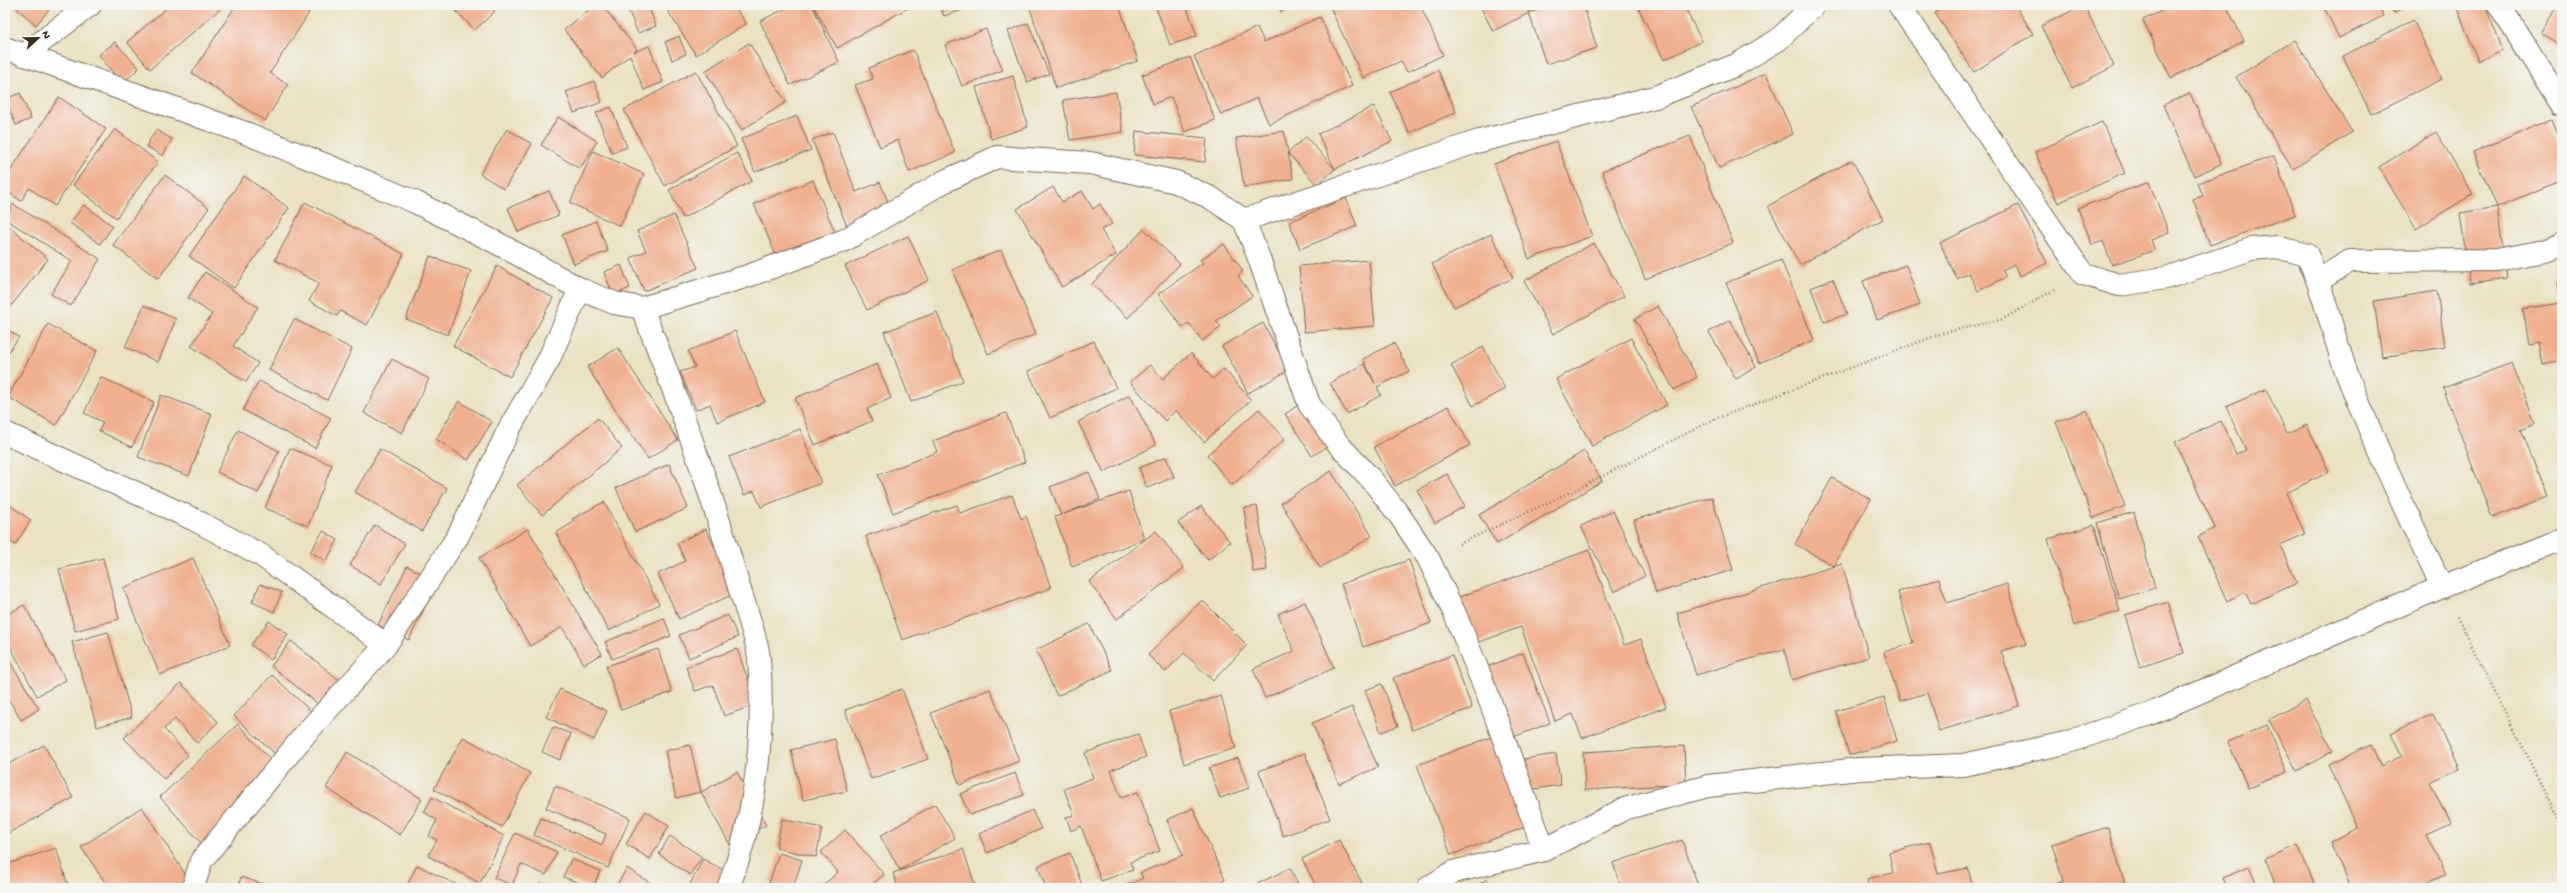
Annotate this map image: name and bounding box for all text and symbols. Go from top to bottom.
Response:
north arrow [18,18,58,58]
text: N [39,29,52,41]

